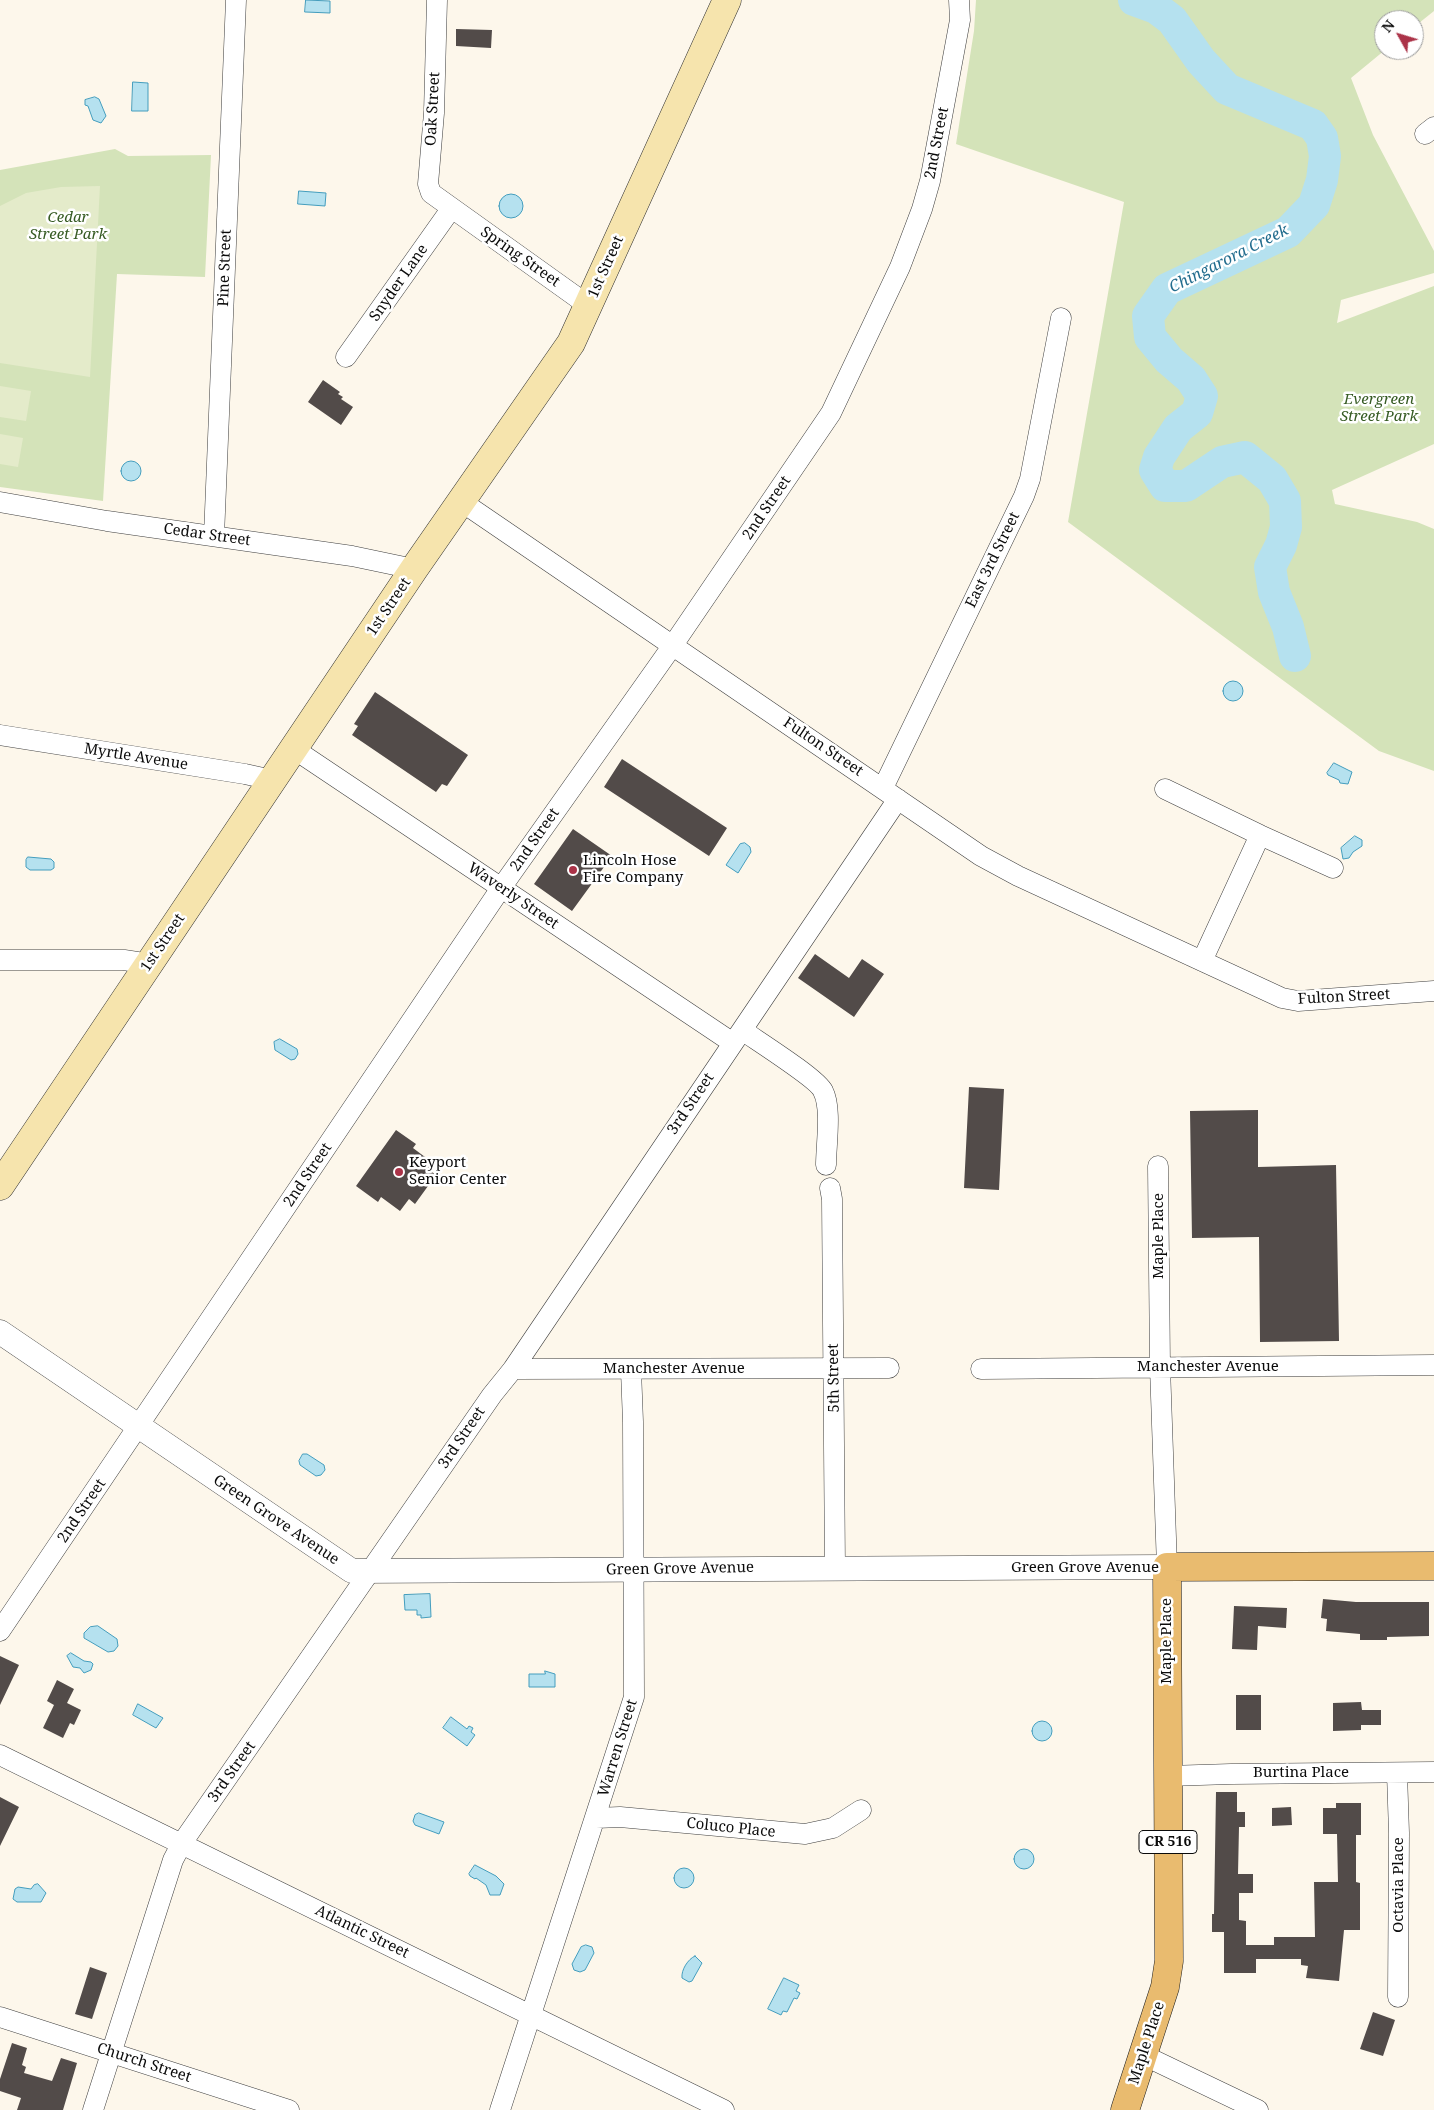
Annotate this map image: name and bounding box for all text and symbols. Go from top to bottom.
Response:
north arrow [1374,10,1424,60]
text: N [1377,16,1399,36]
street label: Oak Street [422,72,444,146]
street label: 2nd Street [921,105,953,181]
park label: Cedar Street Park [29,209,107,244]
water label: Chingarora Creek [1166,221,1292,297]
street label: Spring Street [477,223,563,291]
street label: Pine Street [215,229,235,307]
street label: 1st Street [584,233,628,301]
street label: Snyder Lane [366,241,432,325]
park label: Evergreen Street Park [1340,391,1418,426]
street label: 2nd Street [739,473,795,543]
street label: East 3rd Street [962,509,1024,611]
street label: Cedar Street [162,520,252,550]
street label: 1st Street [363,575,415,639]
street label: Fulton Street [780,714,866,780]
street label: Myrtle Avenue [83,740,189,774]
street label: 2nd Street [507,805,563,875]
place label: Lincoln Hose Fire Company [583,852,683,887]
street label: Waverly Street [464,859,562,933]
marker: Lincoln Hose Fire Company [567,864,579,876]
street label: 1st Street [137,911,189,975]
street label: Fulton Street [1297,986,1391,1008]
street label: 3rd Street [664,1070,718,1138]
street label: 2nd Street [280,1140,336,1210]
place label: Keyport Senior Center [409,1154,507,1189]
marker: Keyport Senior Center [393,1166,405,1178]
street label: Maple Place [1150,1193,1168,1279]
street label: 5th Street [824,1343,844,1413]
street label: Manchester Avenue [1137,1358,1279,1376]
street label: Manchester Avenue [603,1360,745,1378]
street label: 3rd Street [435,1404,489,1472]
street label: Green Grove Avenue [210,1471,342,1569]
street label: 2nd Street [54,1476,110,1546]
street label: Green Grove Avenue [606,1559,754,1579]
street label: Green Grove Avenue [1011,1559,1159,1577]
street label: Maple Place [1158,1598,1176,1684]
street label: Warren Street [595,1697,641,1799]
street label: 3rd Street [204,1738,260,1806]
street label: Burtina Place [1253,1764,1349,1782]
street label: Coluco Place [686,1814,776,1842]
road number: CR 516 [1139,1830,1197,1854]
street label: Octavia Place [1390,1837,1408,1933]
street label: Atlantic Street [312,1902,412,1962]
street label: Maple Place [1125,1999,1169,2087]
street label: Church Street [95,2039,193,2087]

